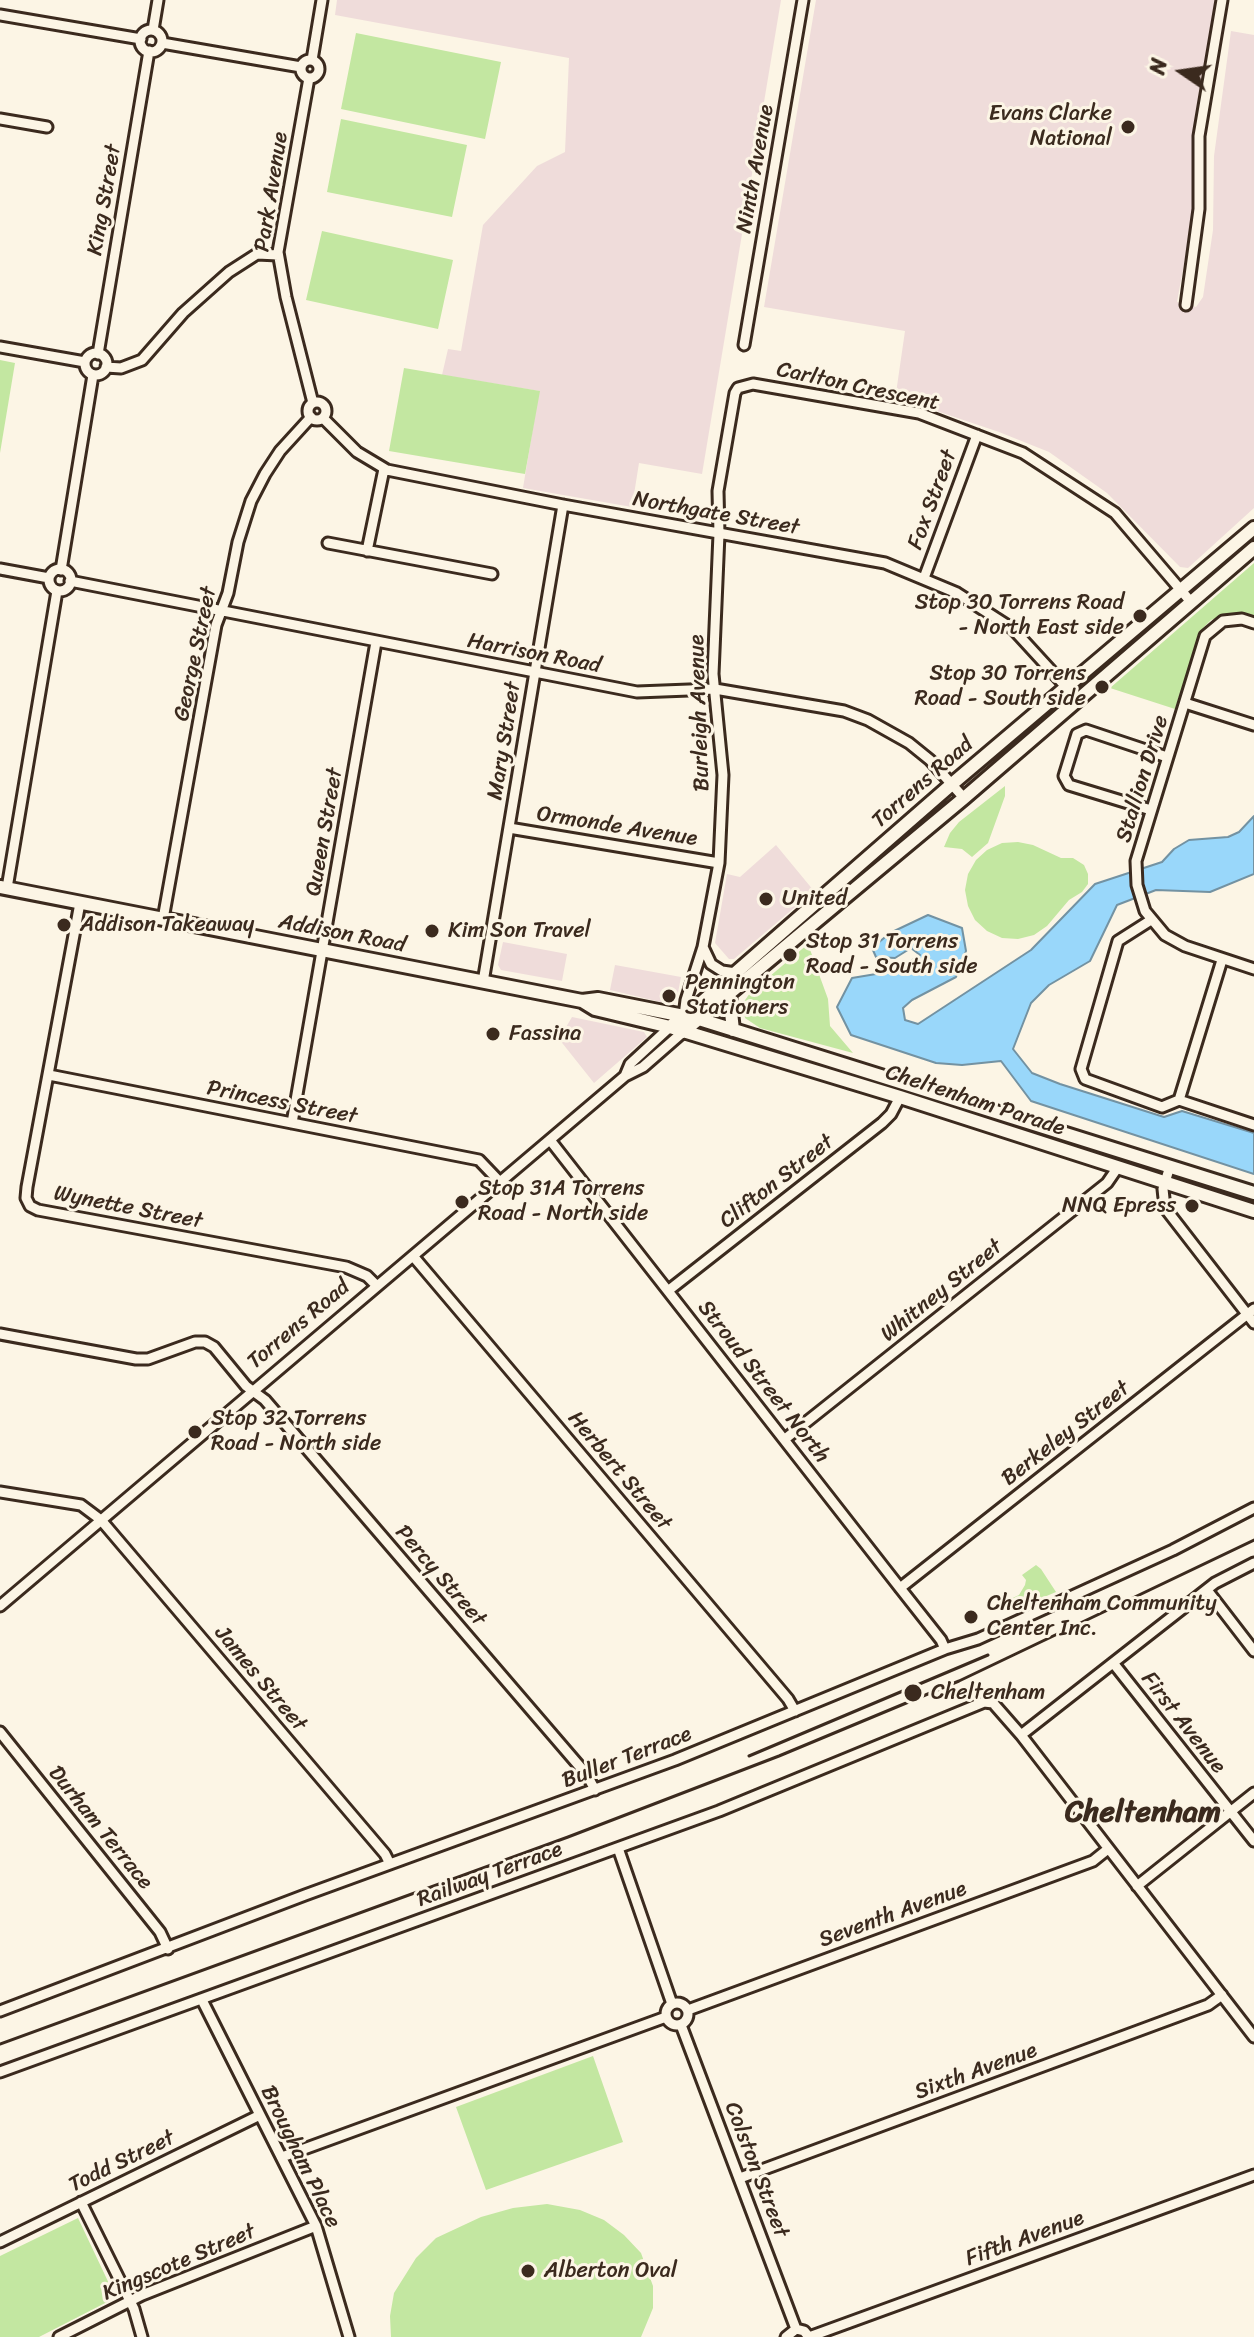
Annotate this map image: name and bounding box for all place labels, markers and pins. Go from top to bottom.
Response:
place label: Evans Clarke National [989,101,1112,152]
marker: Evans Clarke National [1119,118,1137,136]
place label: Stop 30 Torrens Road - North East side [915,590,1124,642]
marker: Stop 30 Torrens Road - North East side [1131,607,1149,625]
place label: Stop 30 Torrens Road - South side [914,661,1086,712]
marker: Stop 30 Torrens Road - South side [1093,678,1111,696]
place label: United [782,886,847,912]
marker: United [757,890,775,908]
place label: Addison Takeaway [80,912,254,938]
marker: Addison Takeaway [55,916,73,934]
place label: Kim Son Travel [448,918,591,944]
marker: Kim Son Travel [423,922,441,940]
place label: Stop 31 Torrens Road - South side [806,929,978,980]
marker: Stop 31 Torrens Road - South side [781,946,799,964]
place label: Pennington Stationers [685,970,795,1022]
marker: Pennington Stationers [660,987,678,1005]
place label: Fassina [509,1021,581,1047]
marker: Fassina [484,1025,502,1043]
place label: Stop 31A Torrens Road - North side [478,1176,648,1228]
marker: Stop 31A Torrens Road - North side [453,1193,471,1211]
place label: NNQ Epress [1062,1193,1176,1219]
marker: NNQ Epress [1183,1197,1201,1215]
place label: Stop 32 Torrens Road - North side [211,1406,381,1458]
marker: Stop 32 Torrens Road - North side [186,1423,204,1441]
place label: Cheltenham Community Center Inc. [987,1591,1217,1642]
marker: Cheltenham Community Center Inc. [962,1608,980,1626]
place label: Cheltenham [931,1680,1045,1706]
marker: Cheltenham [902,1682,924,1704]
place label: Alberton Oval [544,2258,677,2284]
marker: Alberton Oval [519,2262,537,2280]

